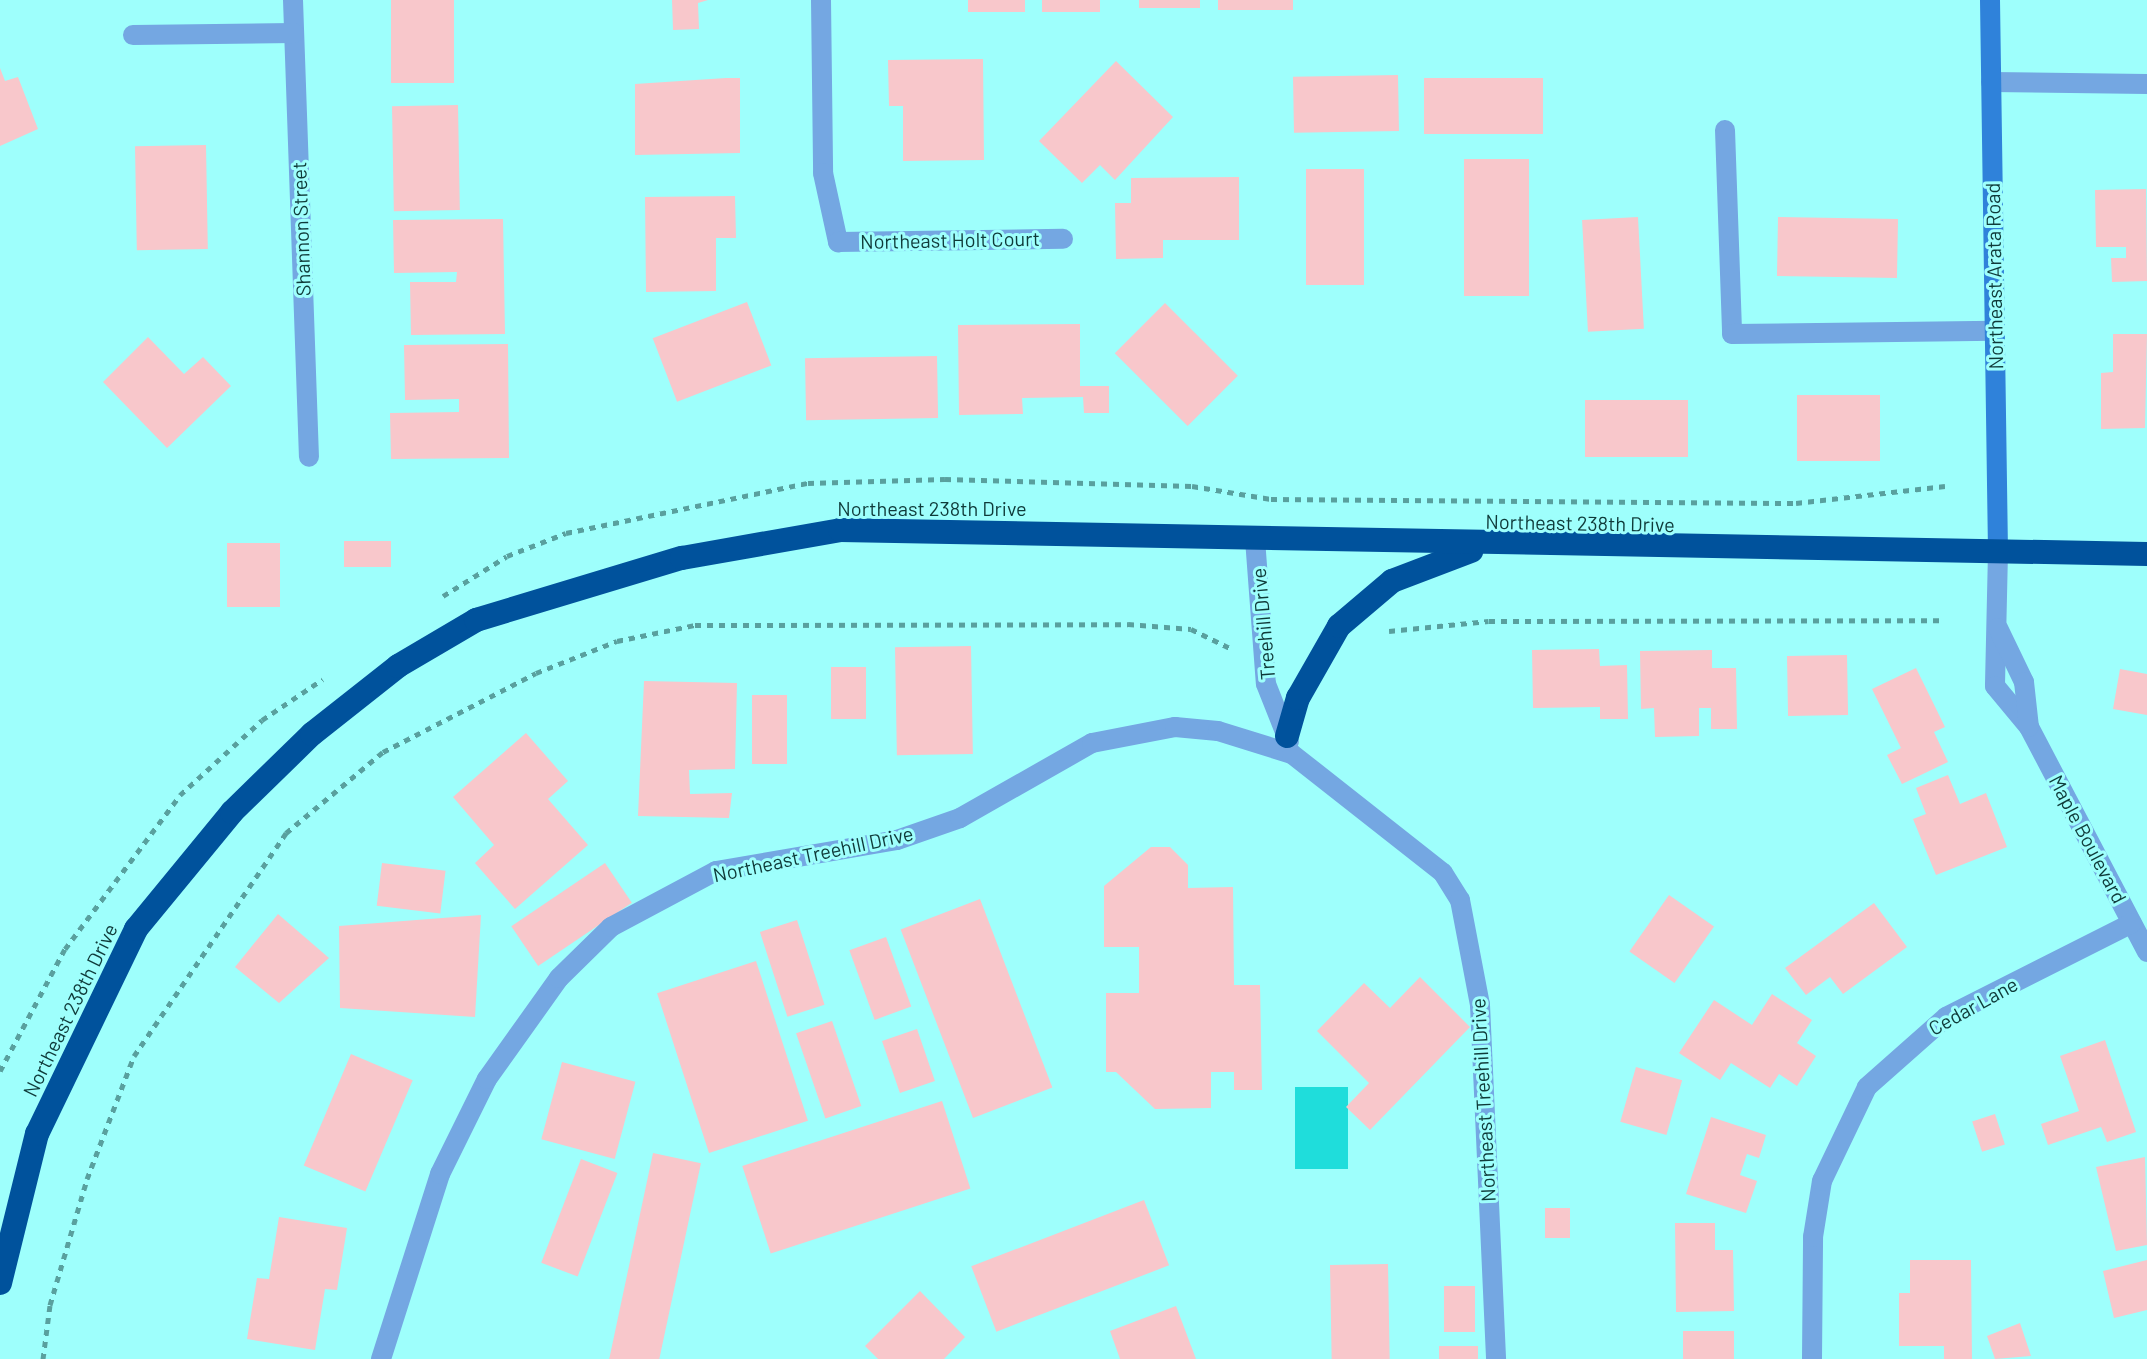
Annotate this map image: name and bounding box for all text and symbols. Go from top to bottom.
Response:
street label: Shannon Street [287,161,315,297]
street label: Northeast Arata Road [1980,182,2008,370]
street label: Northeast Holt Court [860,226,1040,254]
street label: Northeast 238th Drive [837,496,1027,520]
street label: Northeast 238th Drive [1485,509,1675,537]
street label: Treehill Drive [1246,567,1280,681]
street label: Maple Boulevard [2044,771,2132,907]
street label: Northeast Treehill Drive [711,821,915,887]
street label: Northeast 238th Drive [18,920,122,1100]
street label: Cedar Lane [1924,972,2022,1040]
street label: Northeast Treehill Drive [1466,998,1500,1202]

